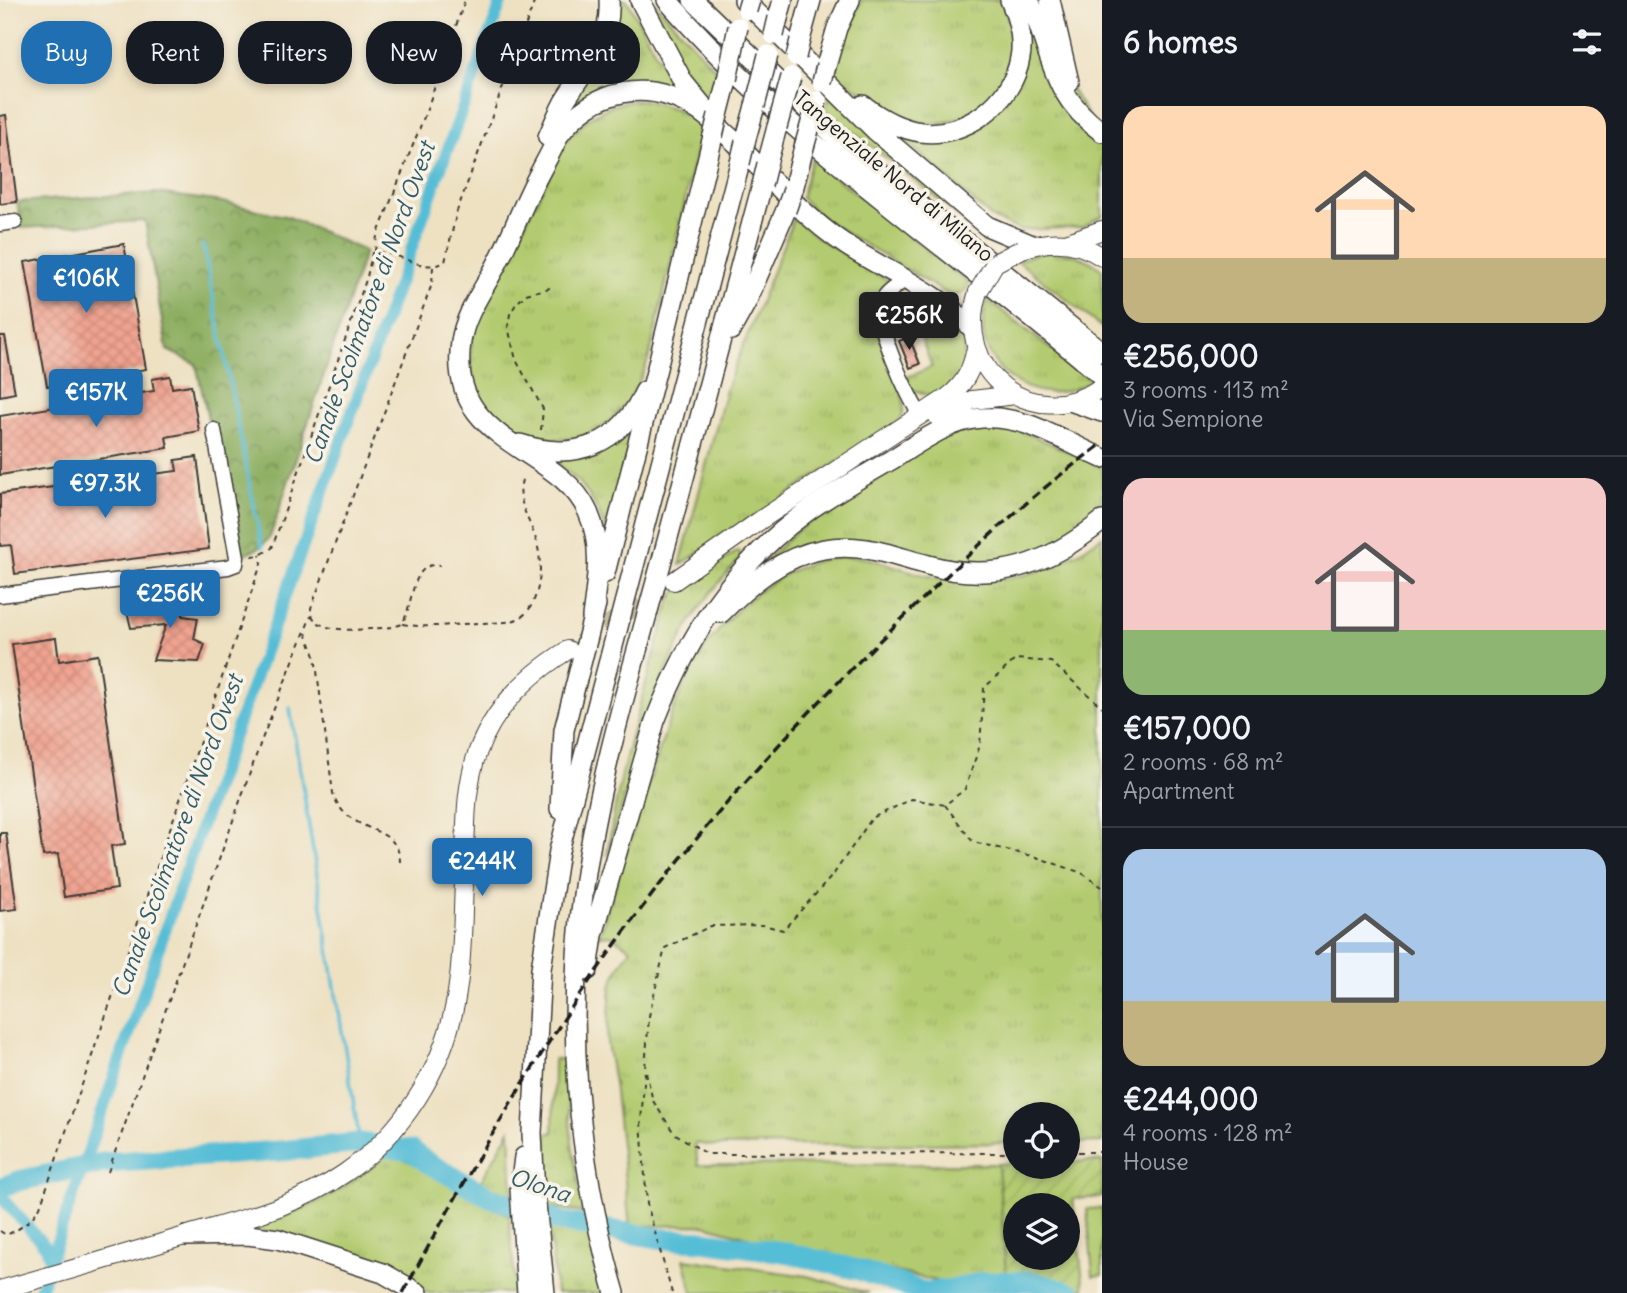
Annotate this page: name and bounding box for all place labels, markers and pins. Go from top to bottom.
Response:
pin: €106K [37,256,135,315]
pin: €256K [860,292,958,352]
pin: €157K [47,370,145,429]
pin: €97.3K [48,461,162,520]
pin: €256K [121,570,219,630]
pin: €244K [433,838,531,898]

